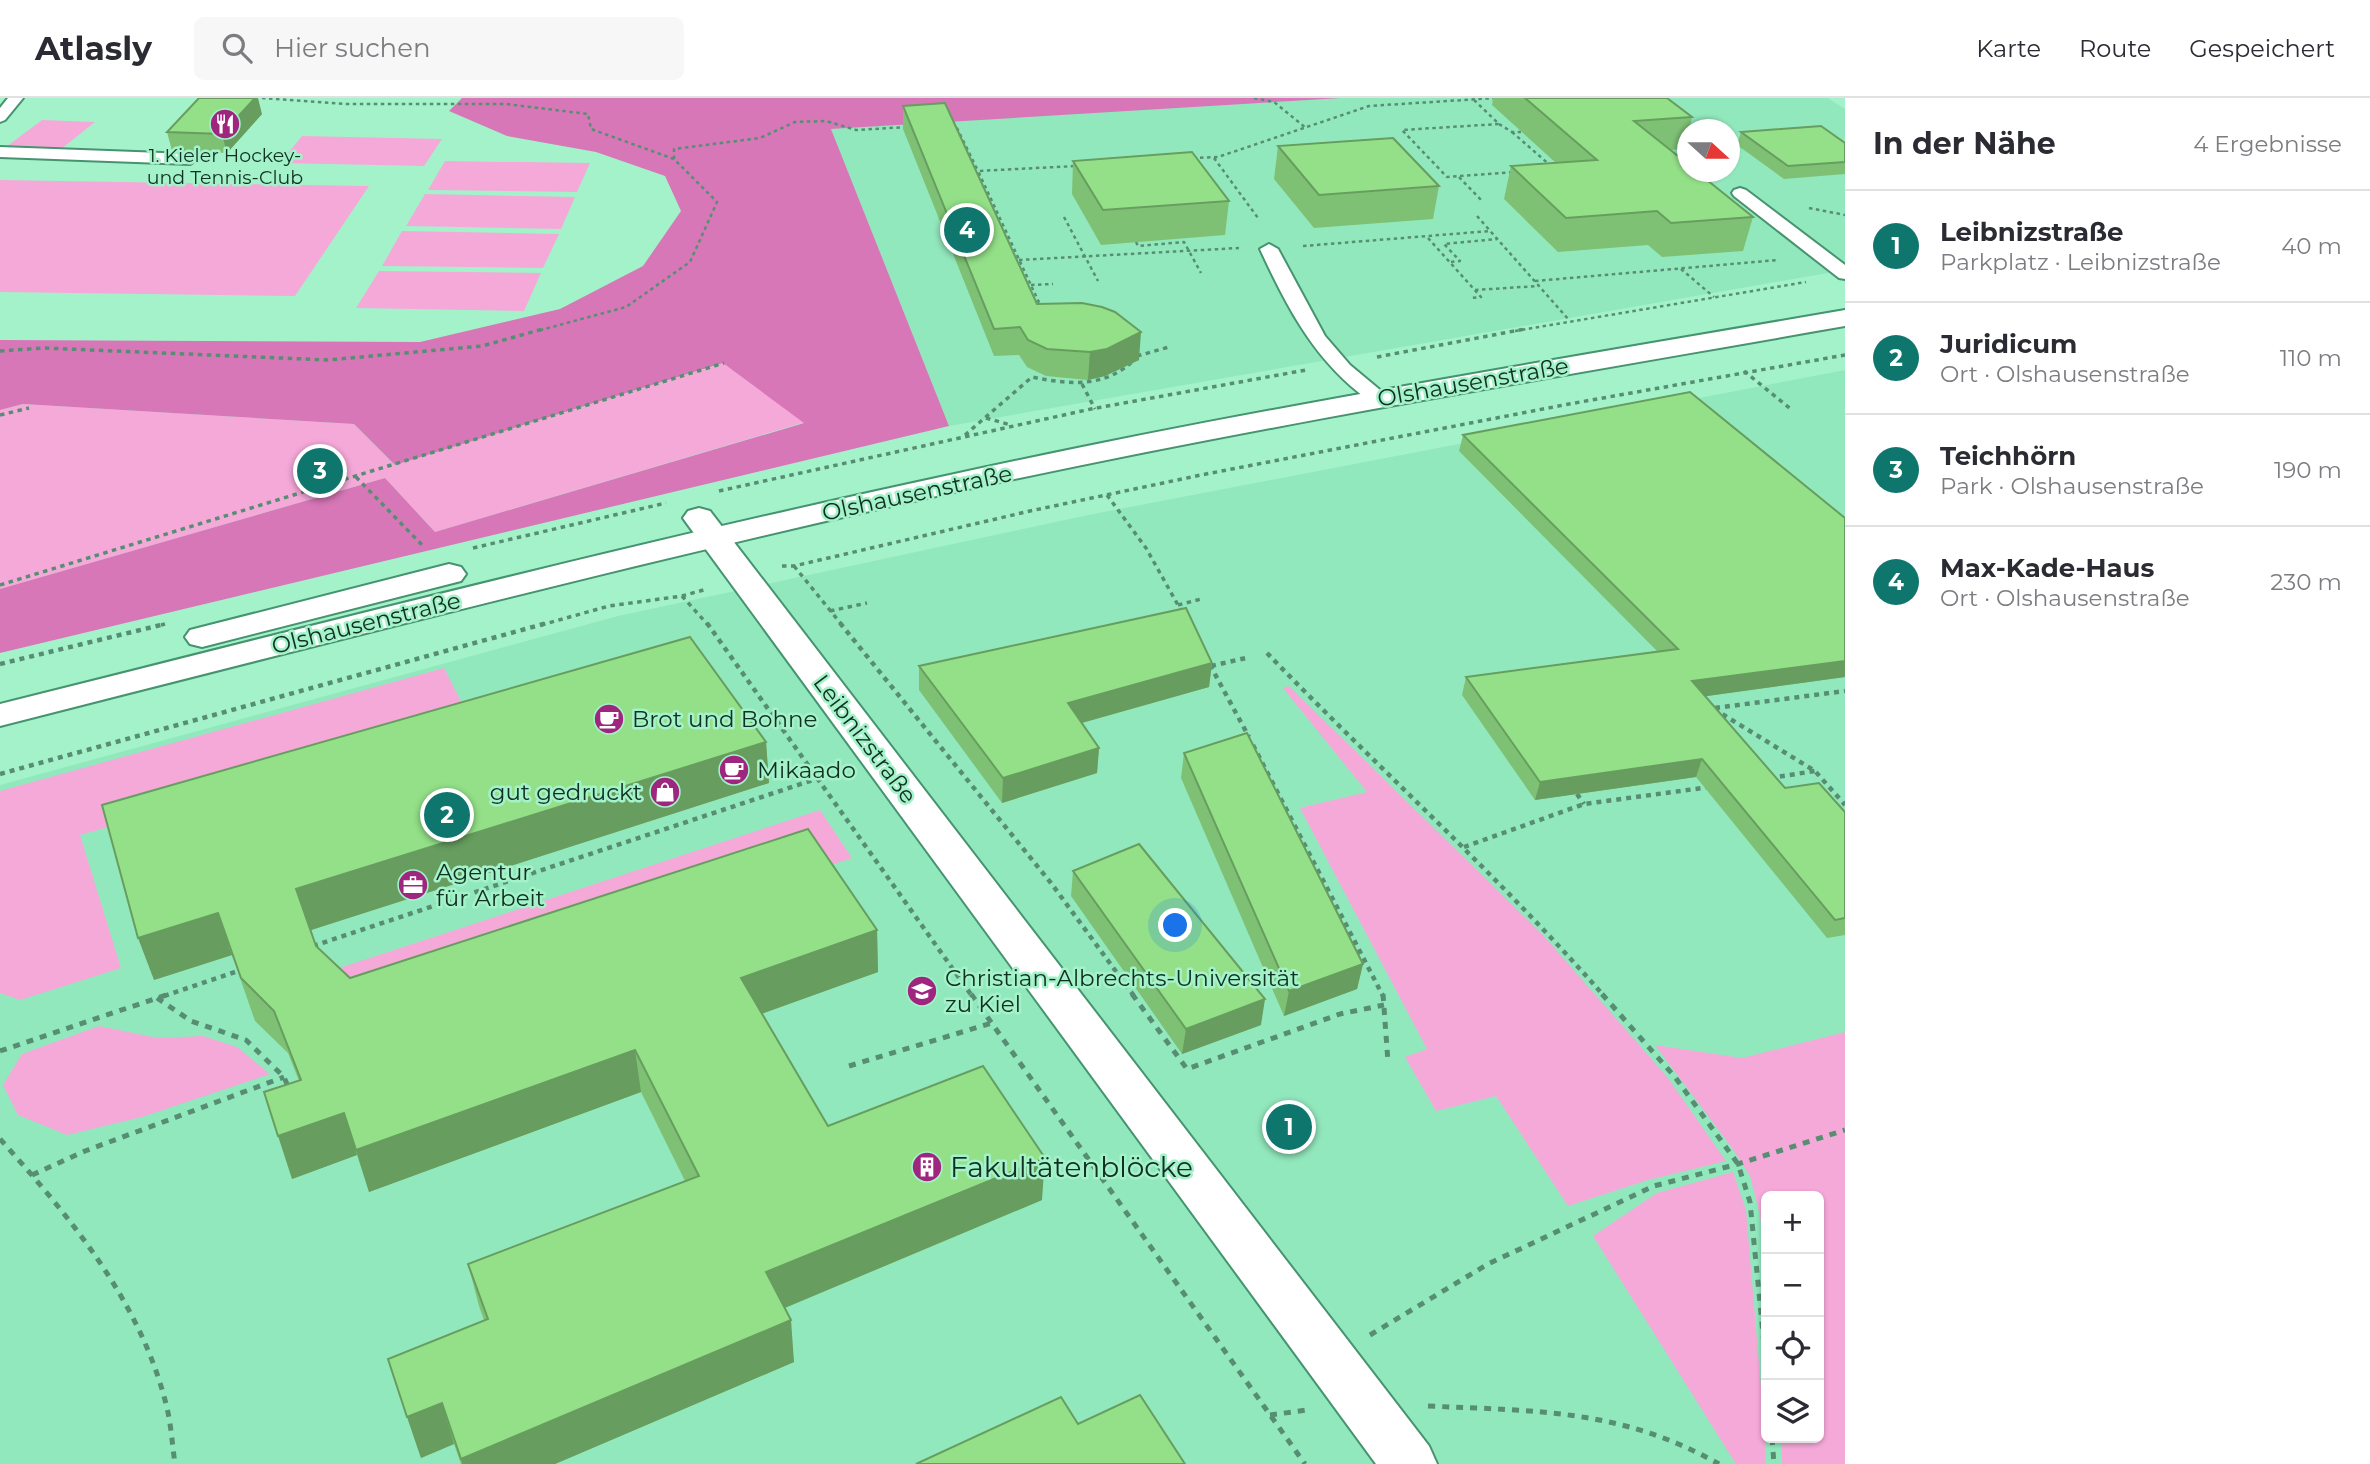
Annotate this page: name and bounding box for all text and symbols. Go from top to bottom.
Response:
search box [194,17,684,80]
text: Atlasly [35,28,152,68]
icon: search [218,29,256,67]
text: Hier suchen [274,32,430,64]
text: Karte [1976,34,2041,63]
text: Route [2079,34,2151,63]
text: Gespeichert [2189,34,2335,63]
restaurant icon: 1. Kieler Hockey- und Tennis-Club [208,107,242,141]
north arrow [1677,119,1740,182]
text: In der Nähe [1873,125,2056,162]
text: 4 Ergebnisse [2193,130,2342,158]
place label: 1. Kieler Hockey- und Tennis-Club [147,144,303,189]
pin: 4 [944,204,990,256]
text: Leibnizstraße [1940,216,2123,248]
text: 1 [1891,232,1901,260]
text: 40 m [2281,232,2342,260]
text: Parkplatz · Leibnizstraße [1940,248,2221,276]
text: Juridicum [1940,328,2077,360]
text: 2 [1889,344,1903,372]
text: 110 m [2280,344,2342,372]
street label: Olshausenstraße [1375,351,1571,413]
text: Ort · Olshausenstraße [1940,360,2190,388]
text: Teichhörn [1940,440,2076,472]
pin: 3 [297,445,343,497]
text: 3 [1889,456,1903,484]
text: 190 m [2274,456,2342,484]
street label: Olshausenstraße [819,459,1015,527]
text: Park · Olshausenstraße [1940,472,2204,500]
text: Max-Kade-Haus [1940,552,2154,584]
text: 4 [1888,568,1904,596]
text: 230 m [2270,568,2342,596]
text: Ort · Olshausenstraße [1940,584,2190,612]
street label: Olshausenstraße [269,586,463,660]
street label: Leibnizstraße [807,669,923,809]
cafe icon: Brot und Bohne [592,702,626,736]
place label: Brot und Bohne [632,705,817,733]
cafe icon: Mikaado [717,753,751,787]
place label: Mikaado [757,756,856,784]
shop icon: gut gedruckt [648,775,682,809]
place label: gut gedruckt [490,778,642,806]
pin: 2 [424,789,470,841]
place label: Agentur für Arbeit [436,858,545,912]
office icon: Agentur für Arbeit [396,868,430,902]
your location [1158,908,1192,942]
place label: Christian-Albrechts-Universität zu Kiel [945,964,1299,1018]
school or university icon: Christian-Albrechts-Universität zu Kiel [905,974,939,1008]
pin: 1 [1266,1101,1312,1153]
building icon: Fakultätenblöcke [910,1150,944,1184]
place label: Fakultätenblöcke [950,1150,1193,1184]
map controls [1761,1191,1824,1443]
button: + [1761,1191,1824,1254]
button: − [1761,1254,1824,1317]
button: locate [1761,1317,1824,1380]
button: layers [1761,1380,1824,1443]

